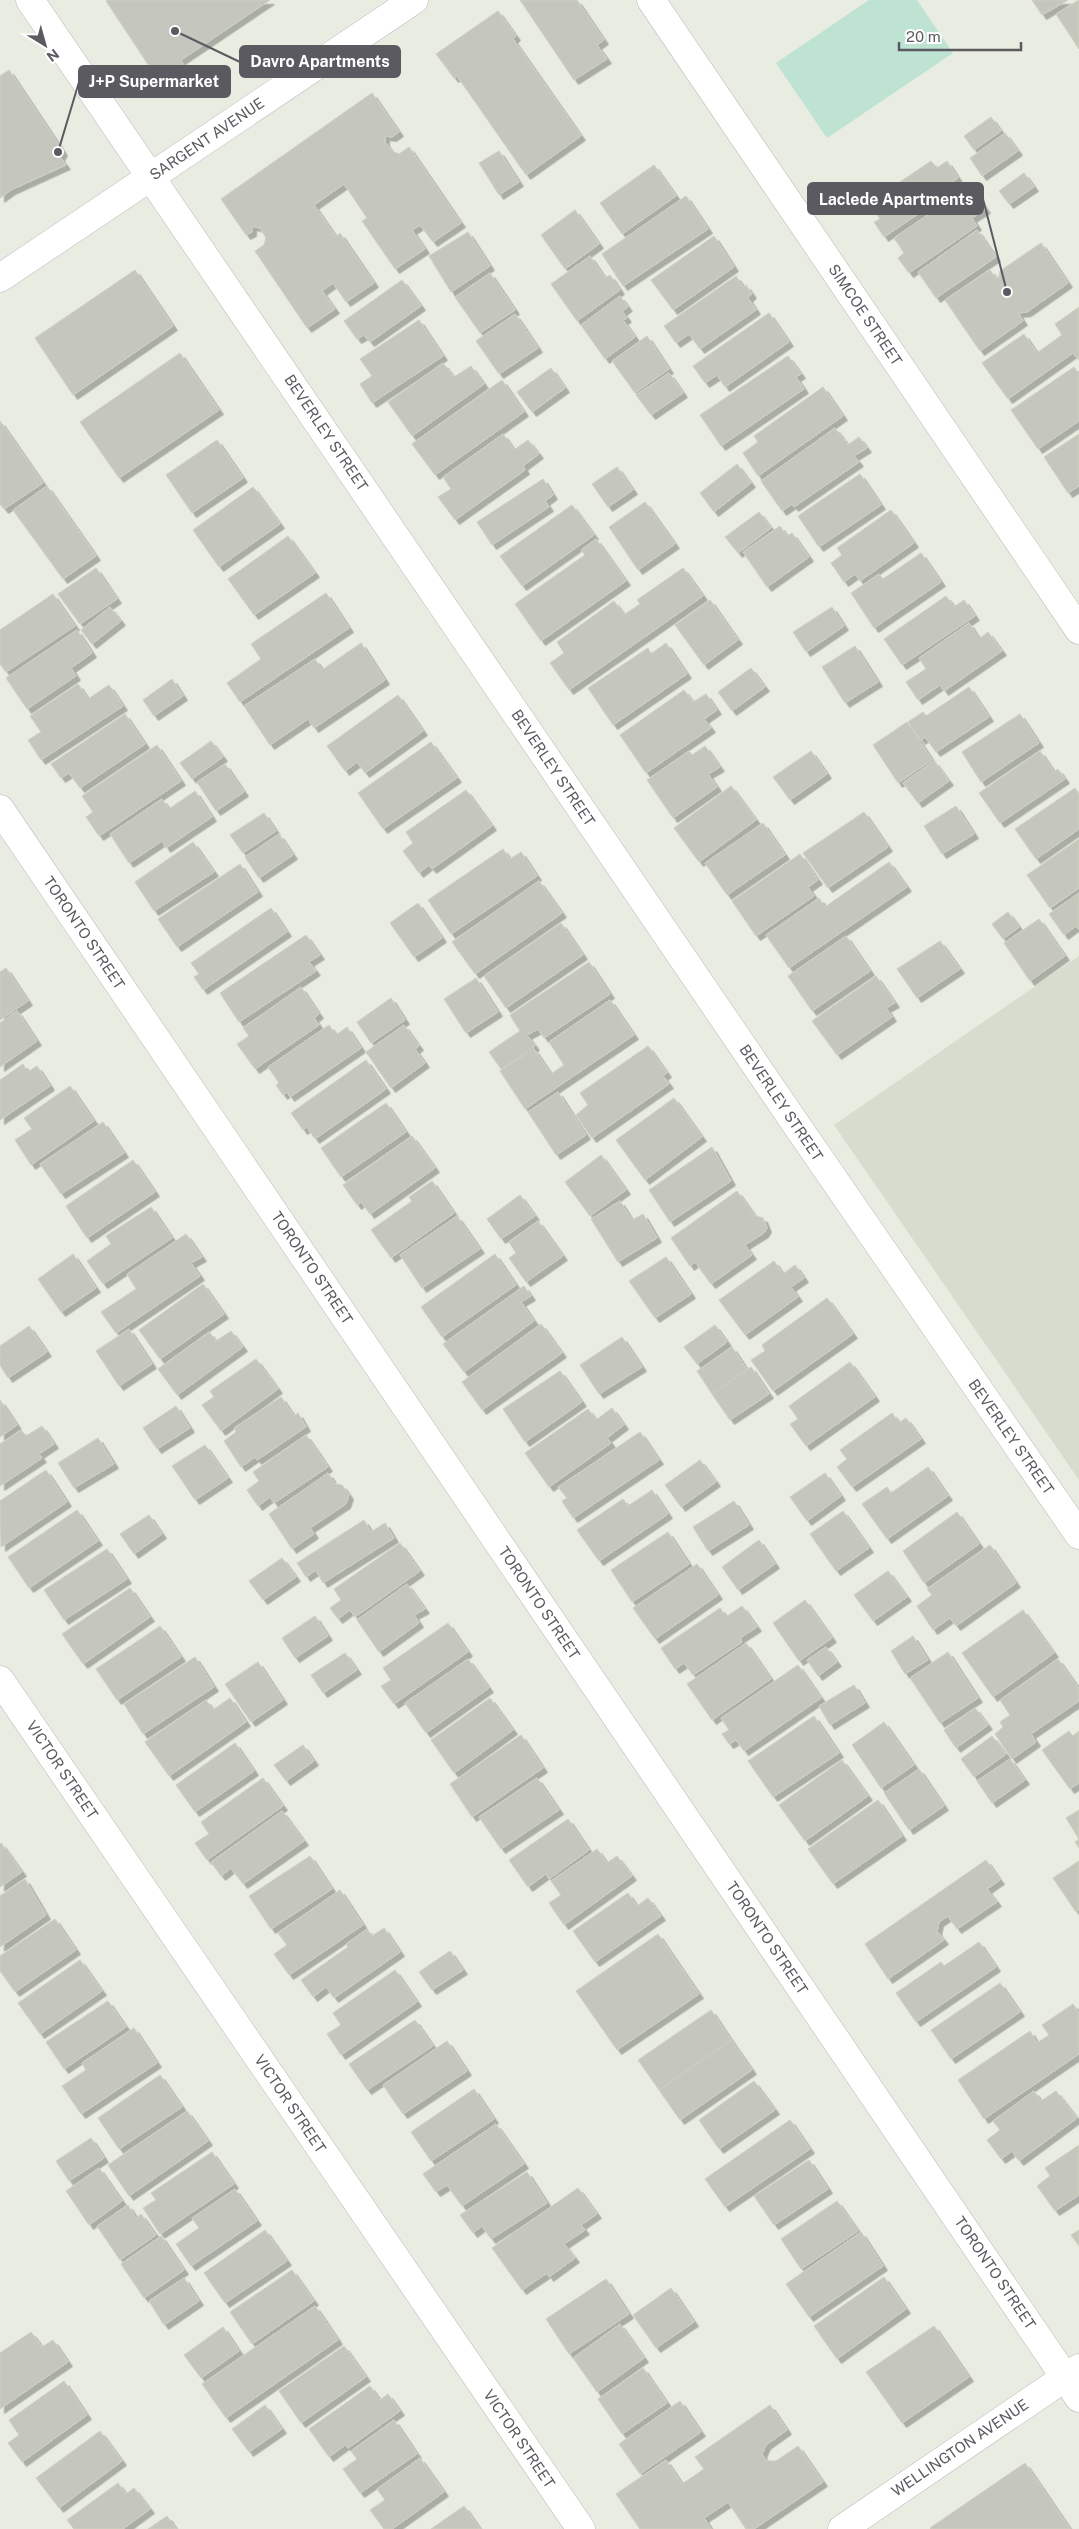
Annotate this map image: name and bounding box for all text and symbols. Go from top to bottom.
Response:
north arrow [20,20,70,70]
scale bar [899,20,1022,52]
text: 20 m [906,28,941,45]
text: N [44,46,62,65]
callout: Davro Apartments [240,46,400,77]
text: Davro Apartments [250,52,390,71]
callout: J+P Supermarket [79,66,230,97]
text: J+P Supermarket [89,72,220,91]
street label: SARGENT AVENUE [146,94,267,183]
callout: Laclede Apartments [808,183,983,214]
text: Laclede Apartments [819,190,973,209]
street label: SIMCOE STREET [825,261,906,369]
street label: BEVERLEY STREET [281,371,372,494]
street label: BEVERLEY STREET [508,706,599,829]
street label: TORONTO STREET [40,873,129,992]
street label: BEVERLEY STREET [736,1041,827,1164]
street label: TORONTO STREET [268,1208,357,1327]
street label: BEVERLEY STREET [965,1376,1058,1498]
street label: TORONTO STREET [495,1543,584,1662]
street label: VICTOR STREET [23,1717,102,1822]
street label: TORONTO STREET [723,1878,812,1997]
street label: VICTOR STREET [251,2051,330,2156]
street label: TORONTO STREET [951,2213,1040,2332]
street label: VICTOR STREET [480,2386,559,2491]
street label: WELLINGTON AVENUE [888,2395,1031,2500]

